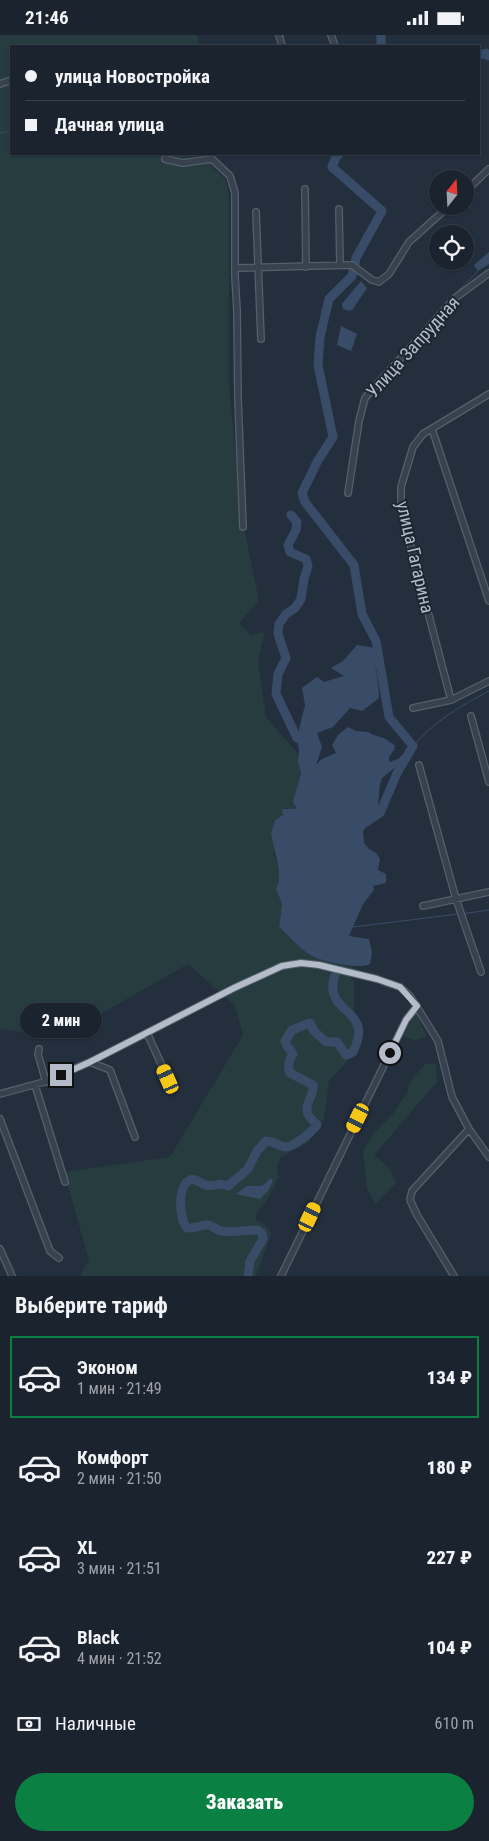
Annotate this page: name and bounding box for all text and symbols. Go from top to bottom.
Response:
text: 21:46 [25,6,69,29]
text: улица Новостройка [55,65,210,88]
text: Дачная улица [55,113,164,136]
north arrow [429,170,474,215]
map controls [429,170,474,270]
button: locate [429,225,474,270]
street label: Улица Запрудная [362,292,464,402]
street label: улица Гагарина [392,499,439,615]
callout: 2 мин [20,1003,102,1037]
text: 2 мин [42,1011,80,1030]
route start [379,1042,401,1064]
car [155,1062,180,1096]
route end [50,1064,72,1086]
car [344,1101,371,1135]
car [296,1200,323,1234]
text: Выберите тариф [15,1293,168,1318]
icon: car [17,1355,62,1400]
text: Эконом [77,1356,138,1379]
text: 134 ₽ [427,1366,472,1389]
text: 1 мин · 21:49 [77,1379,162,1398]
icon: car [17,1445,62,1490]
text: Комфорт [77,1446,149,1469]
text: 180 ₽ [427,1456,472,1479]
text: 2 мин · 21:50 [77,1469,162,1488]
icon: car [17,1535,62,1580]
text: XL [77,1536,97,1559]
text: 227 ₽ [427,1546,472,1569]
text: 3 мин · 21:51 [77,1559,162,1578]
icon: car [17,1625,62,1670]
text: Black [77,1626,119,1649]
text: 104 ₽ [427,1636,472,1659]
text: 4 мин · 21:52 [77,1649,162,1668]
icon: cash [15,1710,43,1738]
text: Наличные [55,1712,136,1735]
text: 610 m [435,1714,474,1733]
button: Заказать [15,1773,474,1831]

